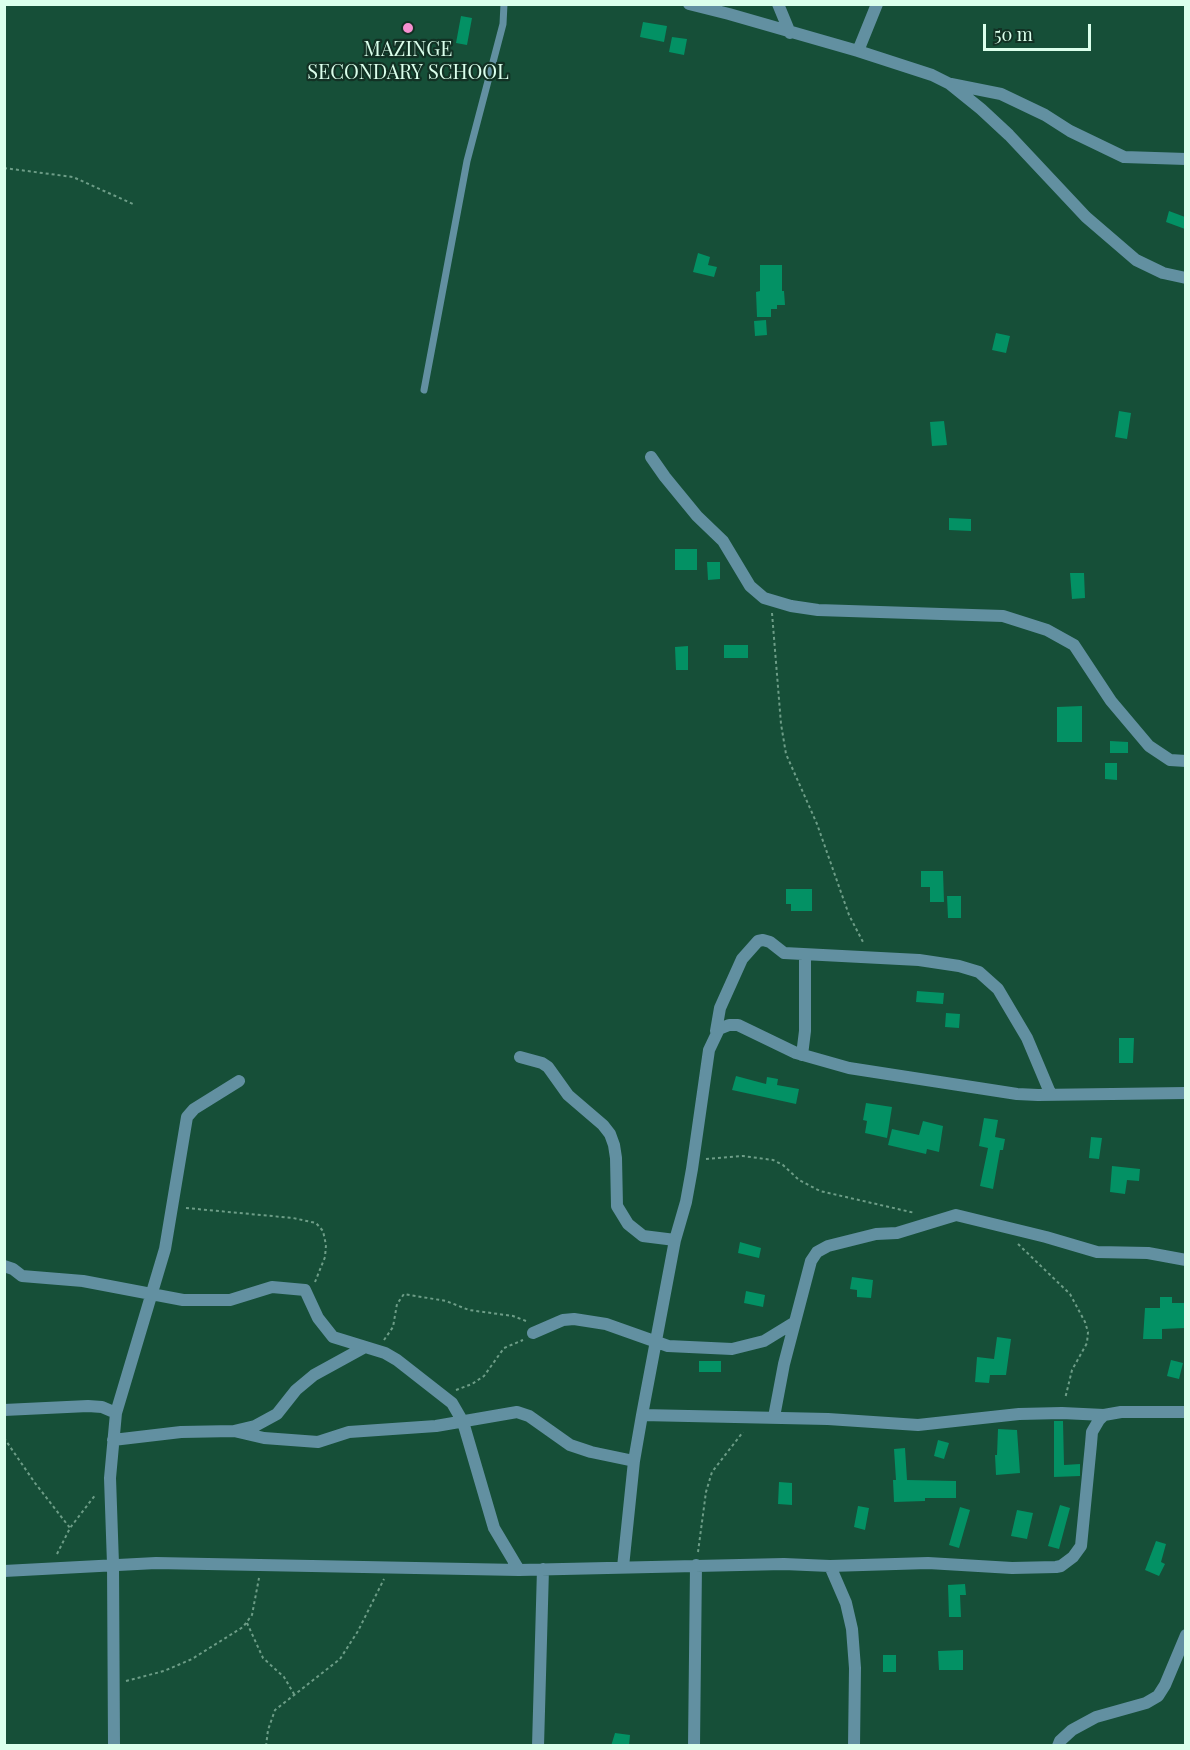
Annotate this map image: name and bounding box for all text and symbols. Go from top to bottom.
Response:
scale bar [986,12,1094,50]
marker: MAZINGE SECONDARY SCHOOL [401,21,415,35]
text: 50 m [994,22,1033,46]
place label: MAZINGE SECONDARY SCHOOL [307,38,509,85]

